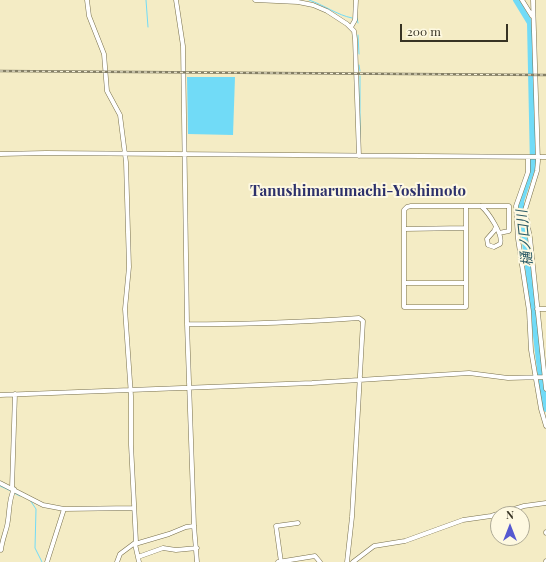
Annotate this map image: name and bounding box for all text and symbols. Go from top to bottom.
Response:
scale bar [402,16,510,42]
text: 200 m [407,23,441,39]
district label: Tanushimarumachi-Yoshimoto [250,182,466,200]
water label: 樋ノ口川 [514,209,536,267]
north arrow [490,506,530,546]
text: N [506,507,514,522]

